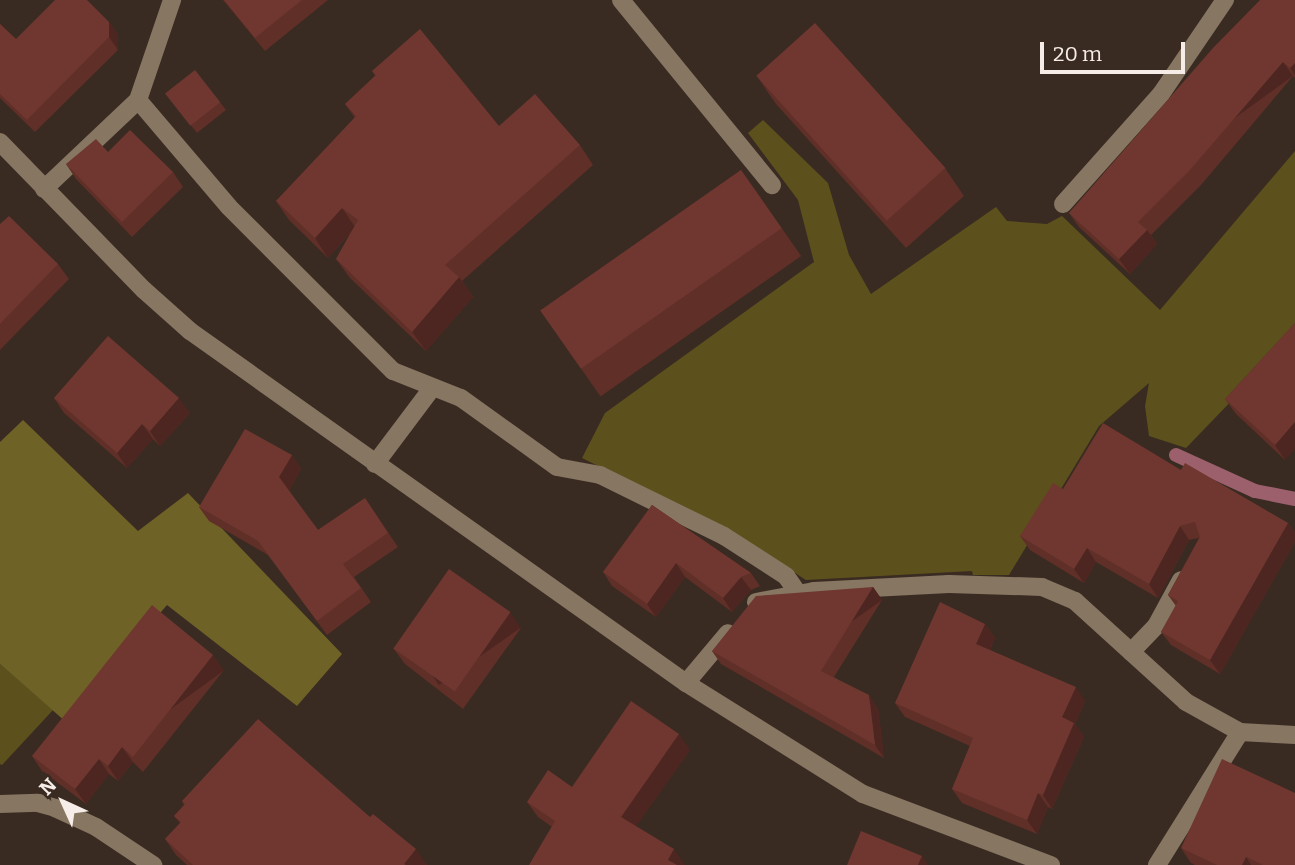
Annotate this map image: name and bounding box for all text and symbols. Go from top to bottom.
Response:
scale bar [1043,28,1188,72]
text: 20 m [1053,41,1102,67]
north arrow [28,767,98,837]
text: N [34,773,61,800]

